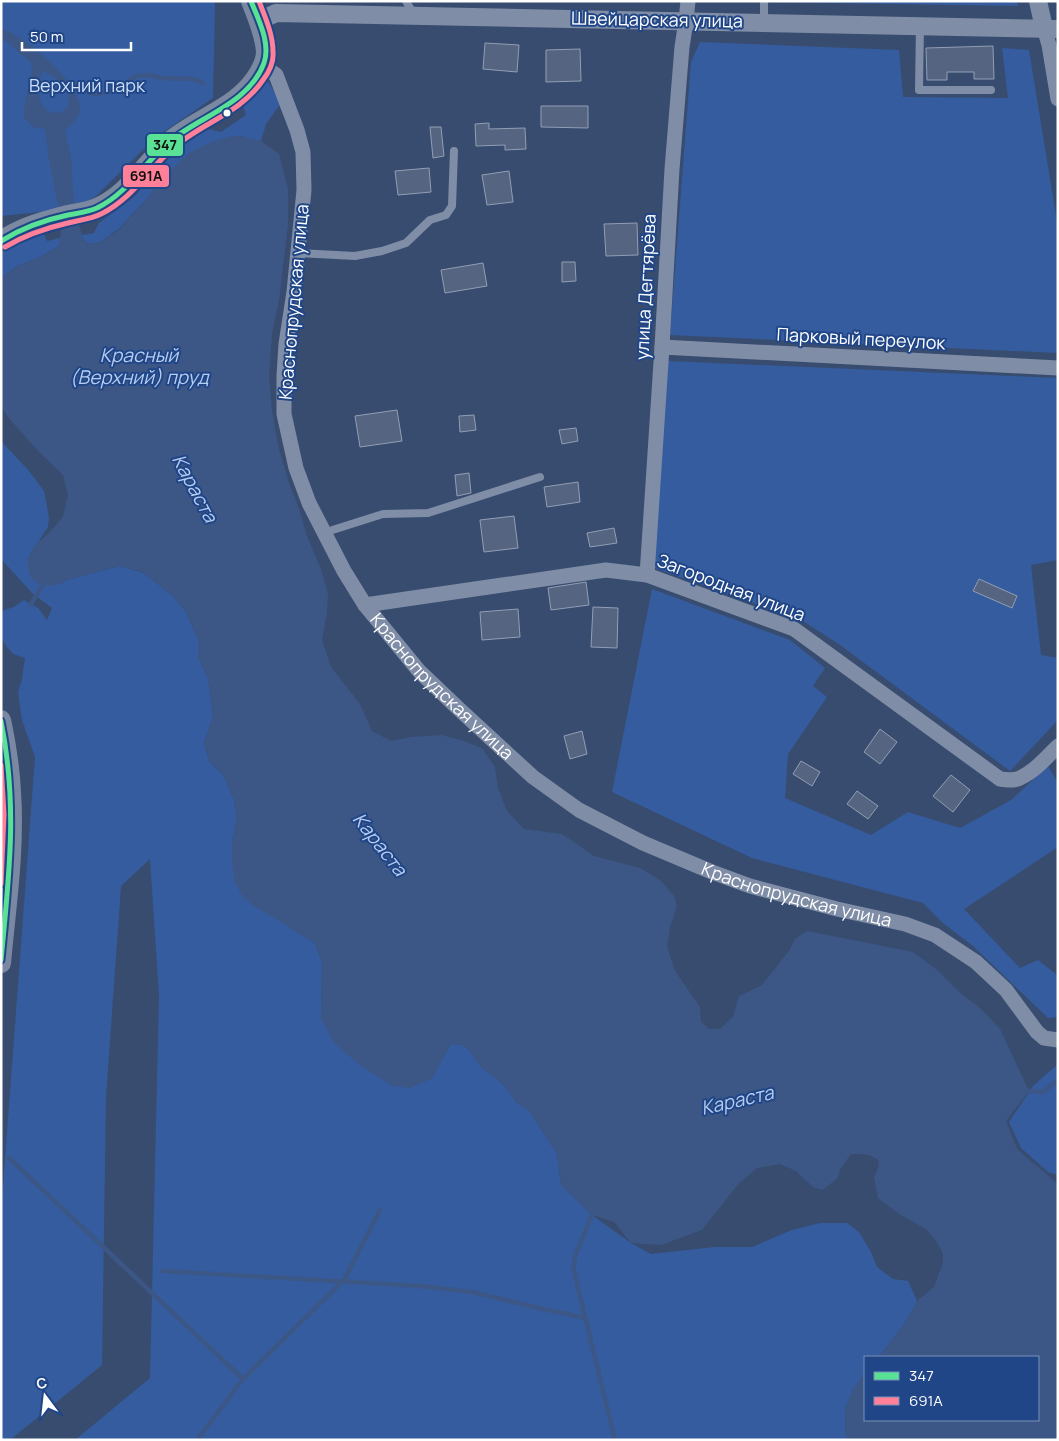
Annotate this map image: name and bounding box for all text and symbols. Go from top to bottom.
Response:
street label: Швейцарская улица [571,6,743,32]
scale bar [22,20,131,52]
text: 50 m [30,26,64,47]
park label: Верхний парк [29,73,146,97]
unlabelled marker [222,108,232,118]
line badge: 347 [146,133,184,157]
text: 347 [153,135,177,154]
line badge: 691А [122,164,170,188]
text: 691А [130,166,163,185]
street label: Краснопрудская улица [272,203,314,401]
street label: улица Дегтярёва [629,213,661,361]
street label: Парковый переулок [776,322,947,354]
water label: Красный (Верхний) пруд [69,342,210,390]
water label: Караста [166,449,224,528]
street label: Загородная улица [654,548,809,626]
street label: Краснопрудская улица [365,608,519,764]
water label: Караста [347,807,414,882]
street label: Краснопрудская улица [698,856,894,932]
water label: Караста [698,1079,777,1121]
legend [864,1356,1039,1421]
text: 347 [909,1365,934,1386]
north arrow [20,1371,70,1421]
text: С [34,1372,49,1393]
text: 691А [909,1390,943,1411]

